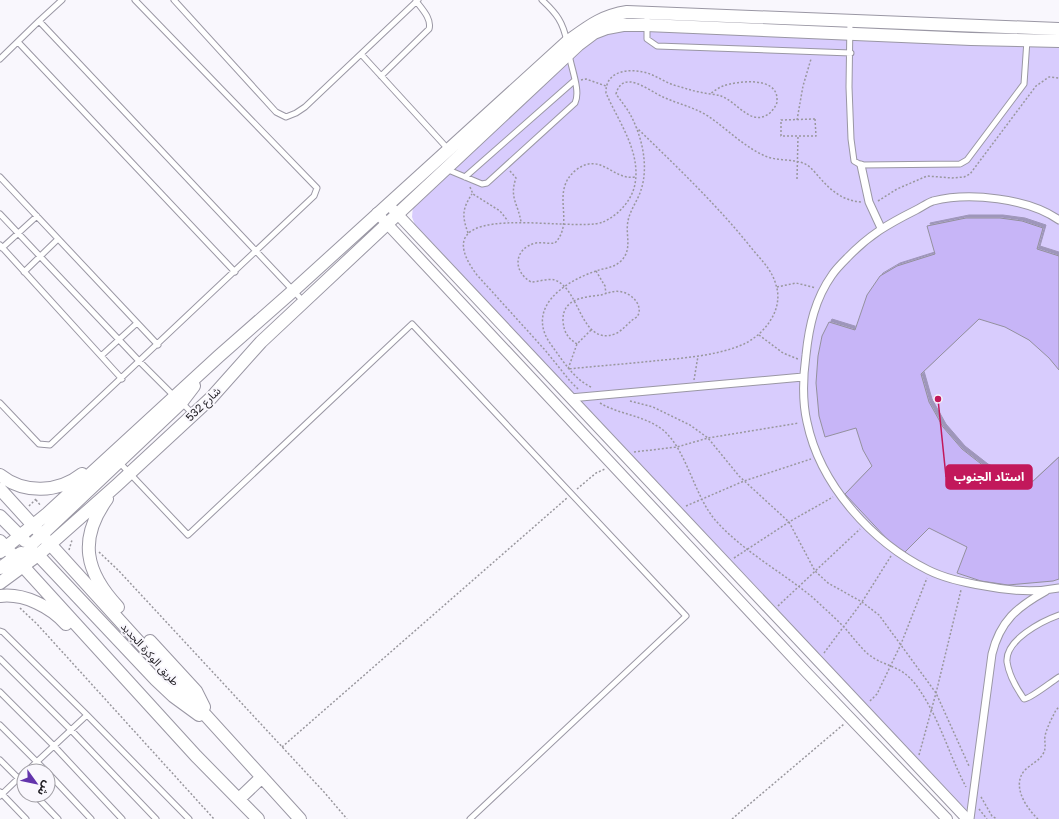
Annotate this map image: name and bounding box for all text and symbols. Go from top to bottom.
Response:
street label: شارع 532 [183,384,224,425]
callout: استاد الجنوب [946,465,1032,489]
text: استاد الجنوب [954,469,1024,484]
street label: طريق الوكرة الجديد [118,620,182,689]
north arrow [16,763,56,803]
text: ش [34,778,54,799]

